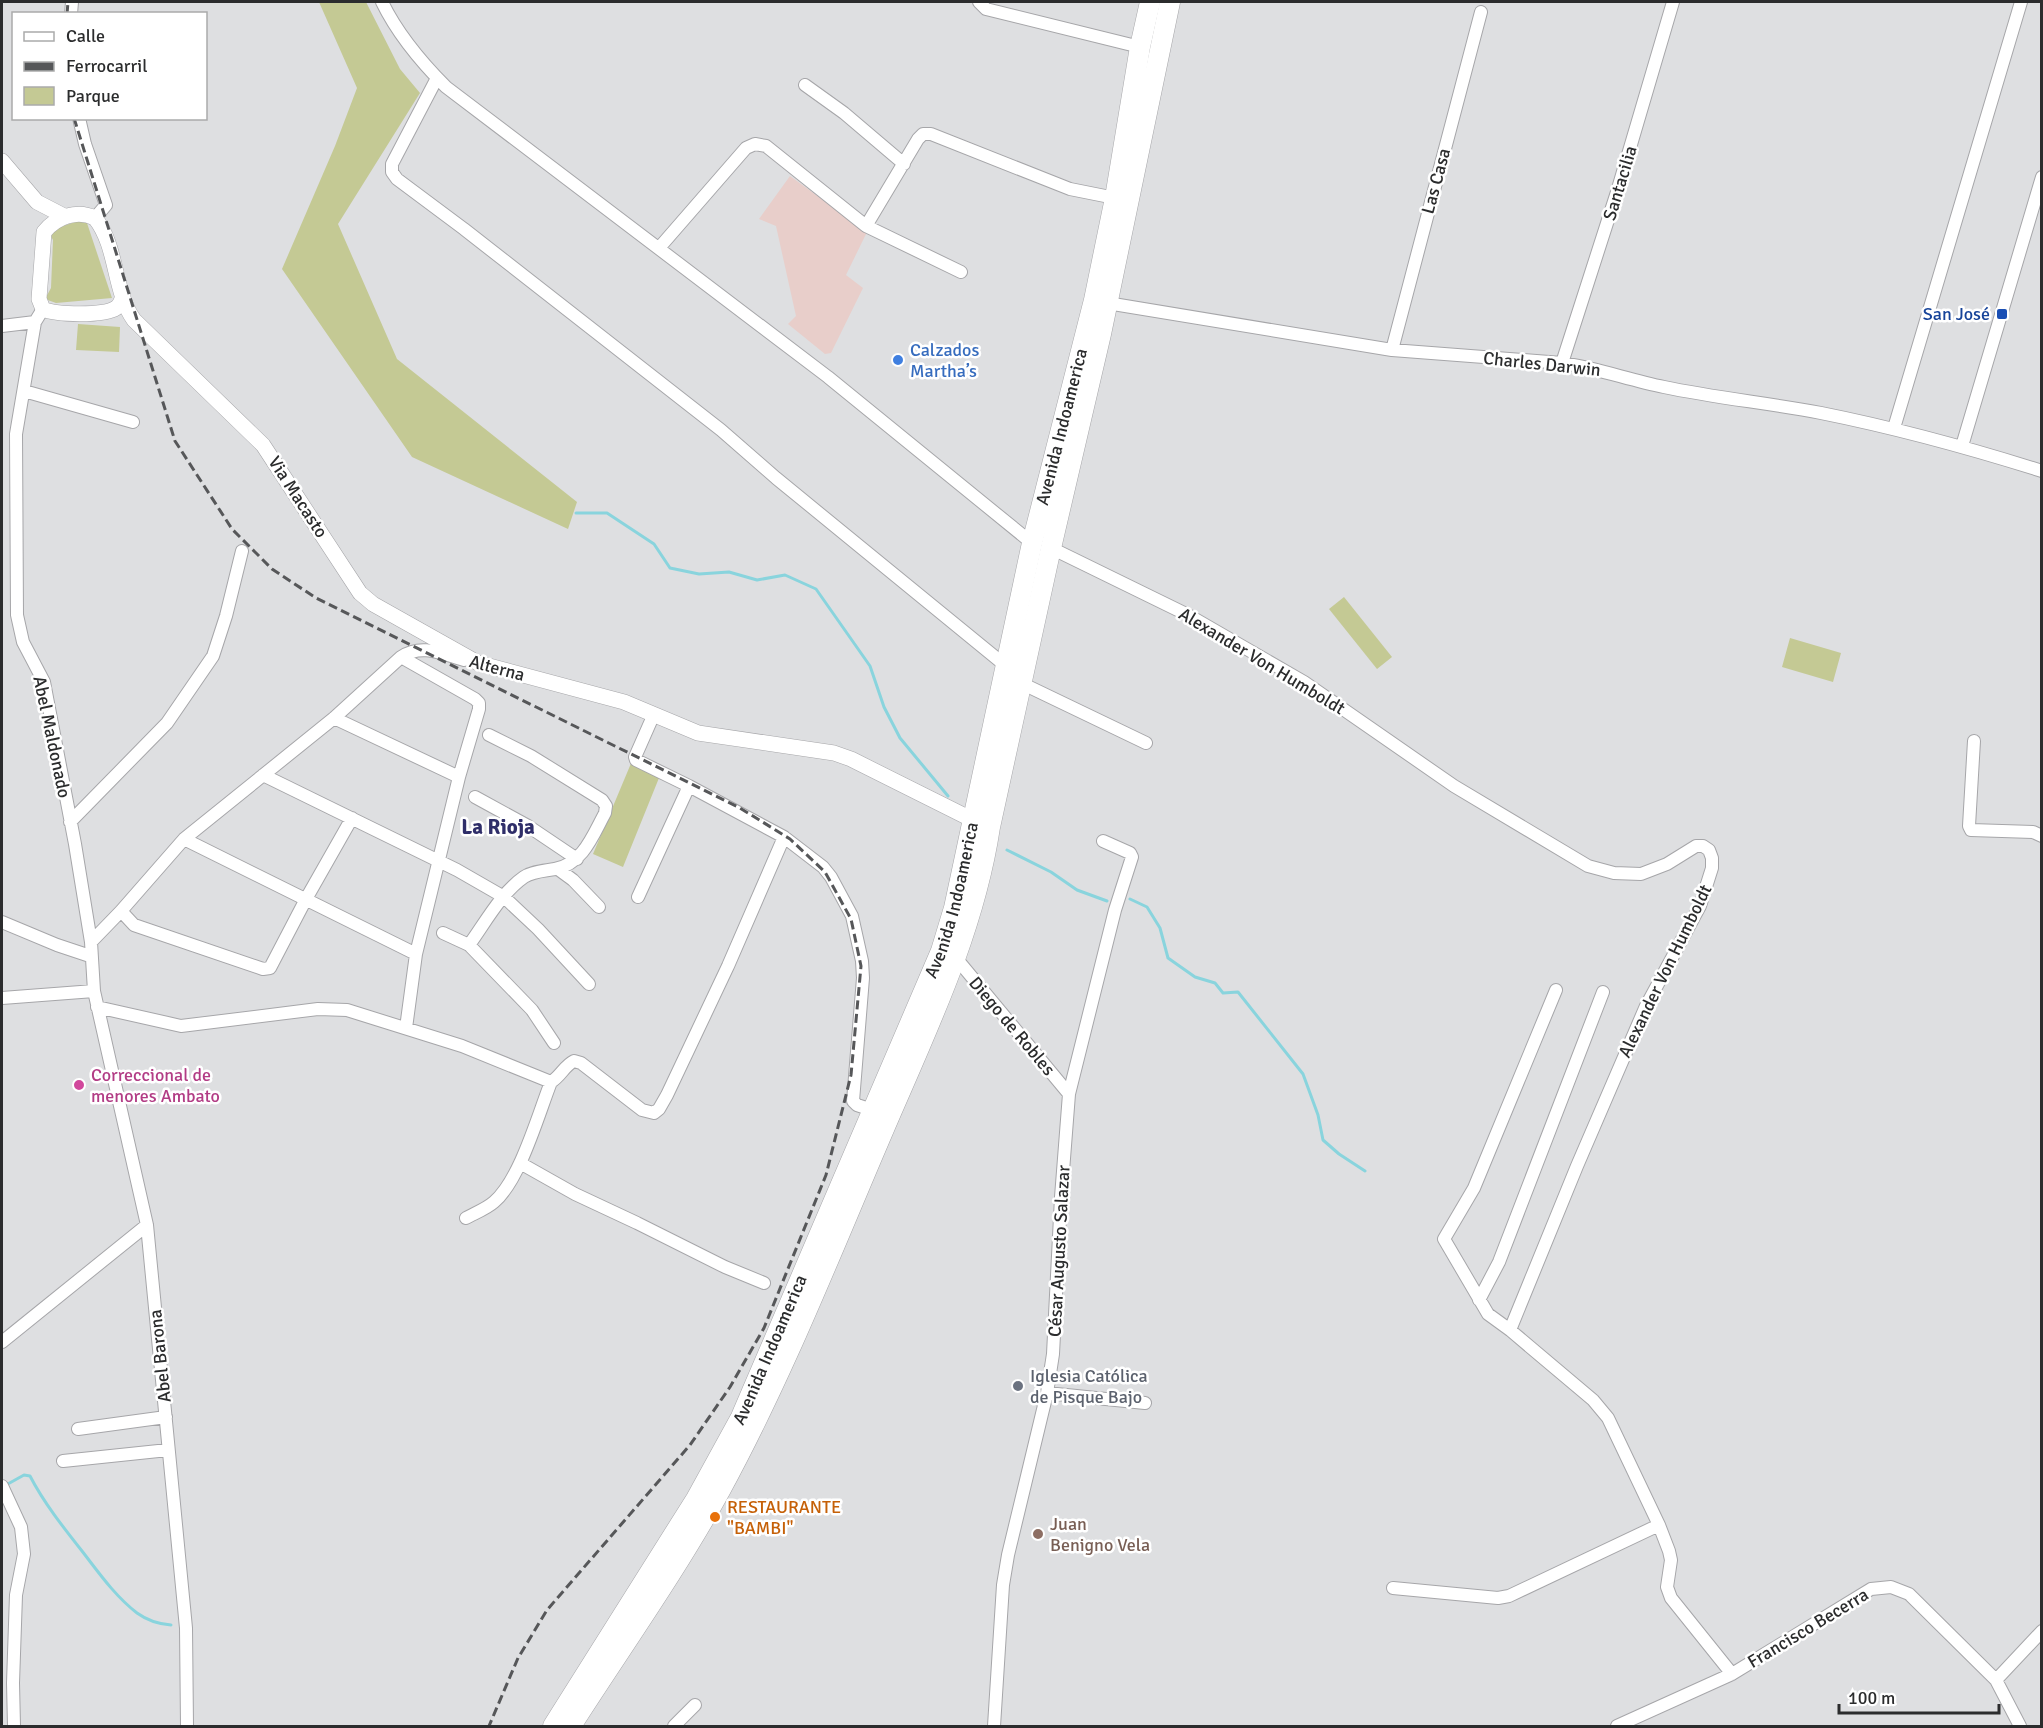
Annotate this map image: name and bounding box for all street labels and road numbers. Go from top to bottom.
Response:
street label: Santacilia [1598,143,1642,223]
street label: Las Casa [1417,146,1455,216]
street label: Avenida Indoamerica [1031,346,1092,508]
street label: Charles Darwin [1482,347,1602,381]
street label: Via Macasto [263,452,333,542]
street label: Alexander Von Humboldt [1175,603,1349,719]
street label: Alterna [467,650,527,686]
street label: Abel Maldonado [28,674,76,800]
street label: Avenida Indoamerica [920,820,983,982]
street label: Alexander Von Humboldt [1613,881,1717,1061]
street label: Diego de Robles [964,972,1060,1080]
street label: César Augusto Salazar [1044,1164,1075,1337]
street label: Avenida Indoamerica [728,1271,812,1429]
street label: Abel Barona [144,1308,176,1404]
street label: Francisco Becerra [1744,1583,1872,1673]

